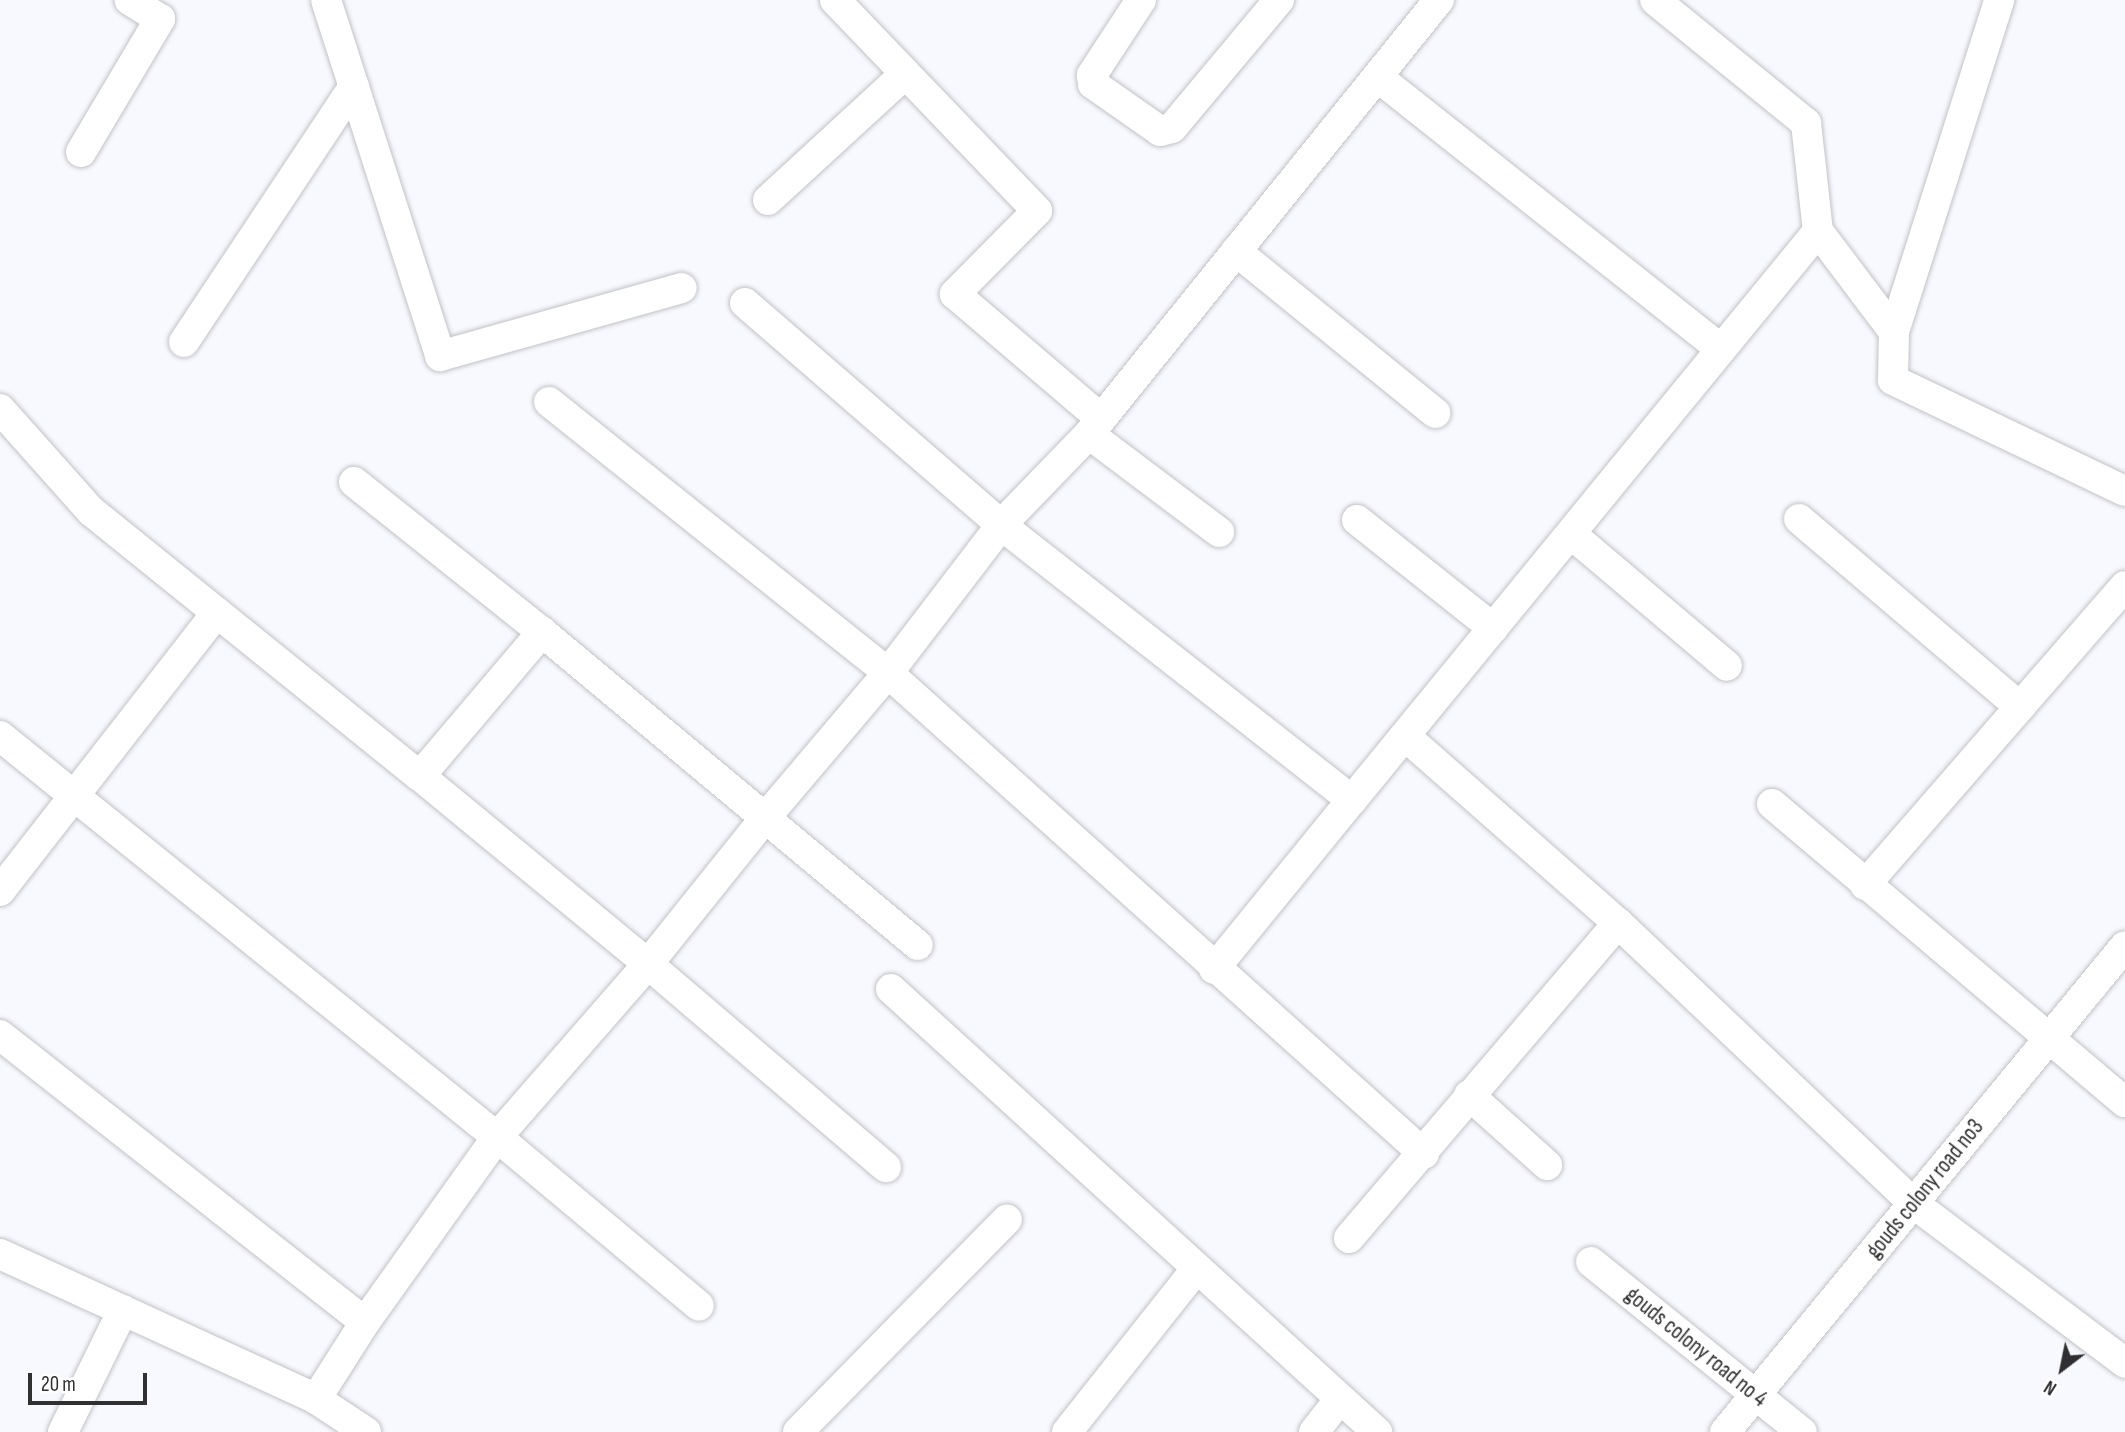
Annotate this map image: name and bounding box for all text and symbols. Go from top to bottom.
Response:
street label: gouds colony road no3 [1860,1114,1990,1264]
street label: gouds colony road no 4 [1619,1281,1773,1413]
north arrow [2027,1334,2097,1404]
scale bar [32,1358,150,1402]
text: 20 m [41,1372,76,1397]
text: N [2040,1375,2061,1400]

